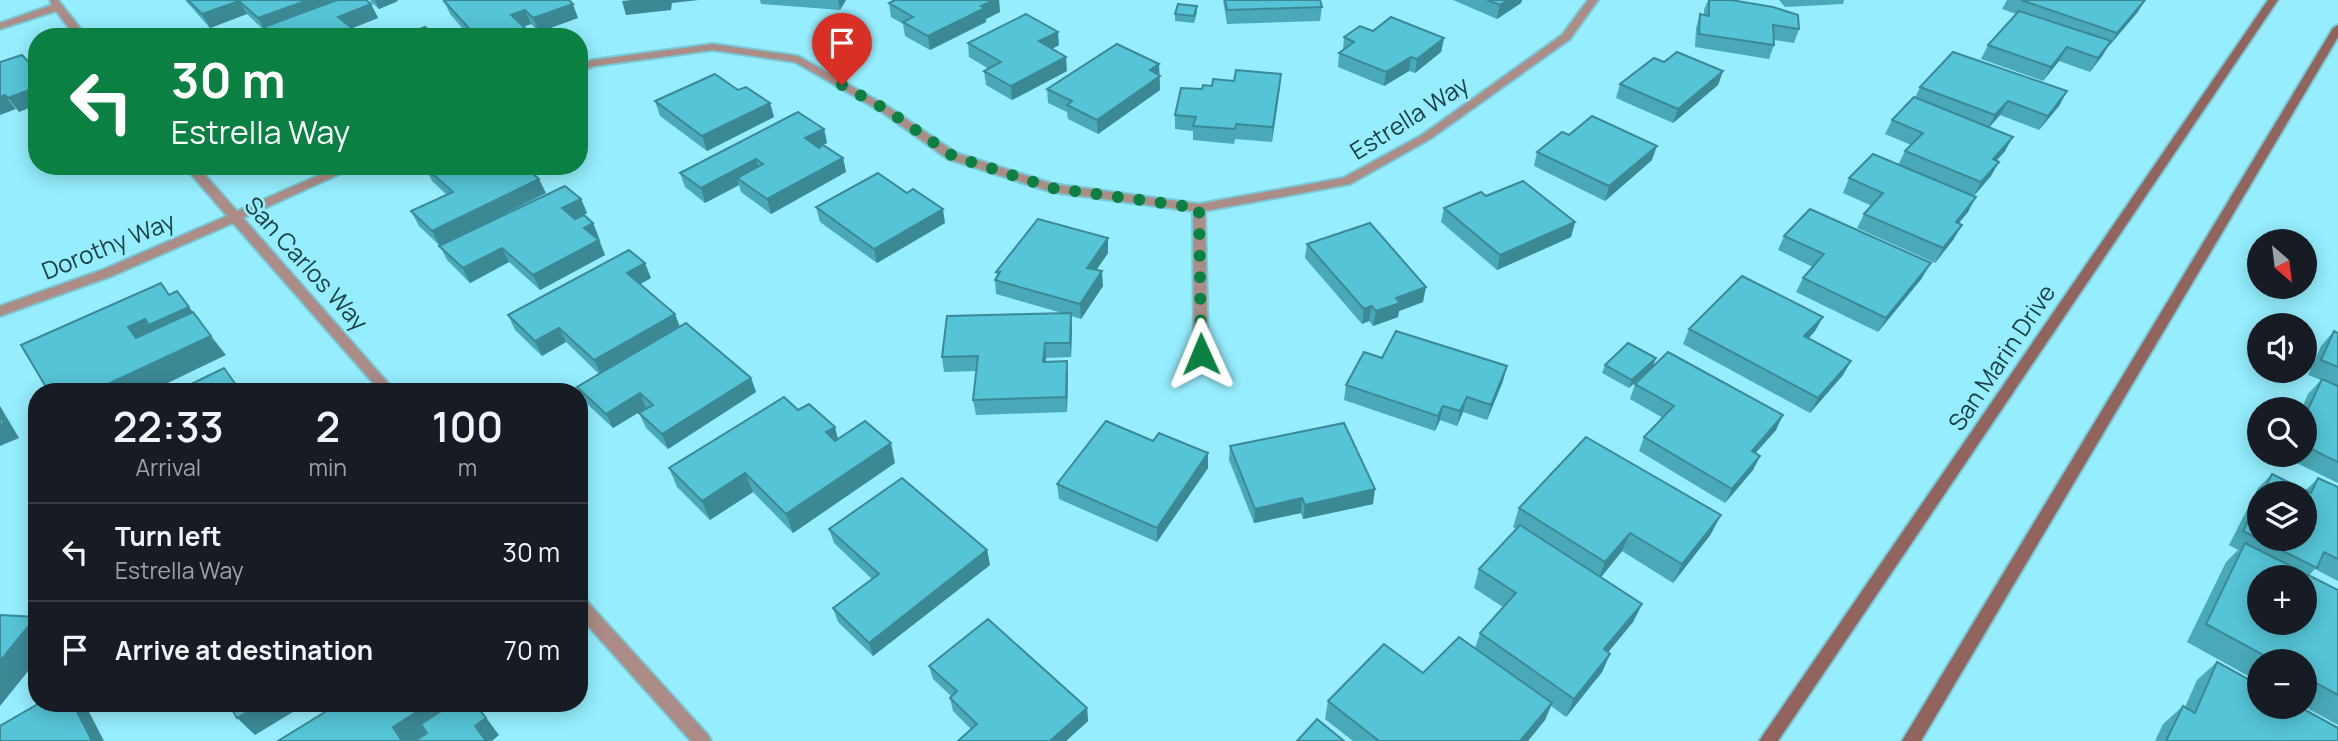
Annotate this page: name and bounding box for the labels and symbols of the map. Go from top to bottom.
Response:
pin [812,13,872,85]
street label: Estrella Way [1343,67,1475,167]
street label: San Carlos Way [238,189,376,337]
street label: Dorothy Way [36,203,180,287]
north arrow [2247,229,2317,299]
street label: San Marin Drive [1940,277,2062,437]
position arrow [1164,317,1238,391]

